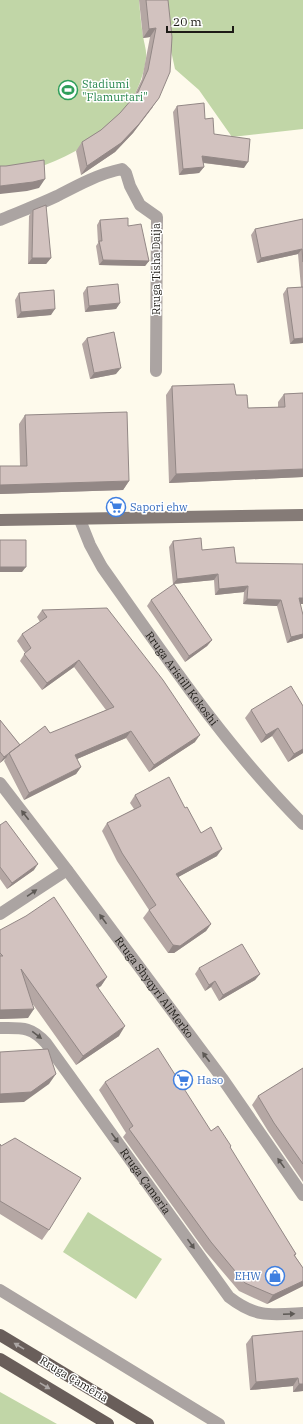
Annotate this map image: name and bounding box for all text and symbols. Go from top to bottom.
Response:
scale bar [167,8,233,34]
text: 20 m [173,14,202,29]
place label: Stadiumi "Flamurtari" [82,77,148,104]
sports icon: Stadiumi "Flamurtari" [57,79,79,101]
street label: Rruga Tisha Daija [149,223,163,315]
supermarket icon: Sapori ehw [105,496,127,518]
place label: Sapori ehw [130,500,188,514]
street label: Rruga Aristill Kokoshi [143,629,221,729]
one-way arrow [21,810,29,821]
one-way arrow [27,889,38,897]
one-way arrow [99,914,107,924]
street label: Rruga Shyqyri AliMerko [112,934,197,1041]
one-way arrow [32,1031,43,1039]
one-way arrow [202,1051,210,1062]
supermarket icon: Haso [172,1069,194,1091]
place label: Haso [197,1073,223,1087]
one-way arrow [111,1133,119,1144]
street label: Rruga Çameria [117,1146,174,1217]
one-way arrow [277,1158,285,1168]
one-way arrow [187,1239,195,1249]
shop icon: EHW [264,1265,286,1287]
place label: EHW [235,1269,261,1283]
one-way arrow [283,1311,296,1317]
one-way arrow [14,1342,24,1350]
street label: Rruga Çamëria [37,1353,111,1405]
one-way arrow [39,1383,51,1390]

